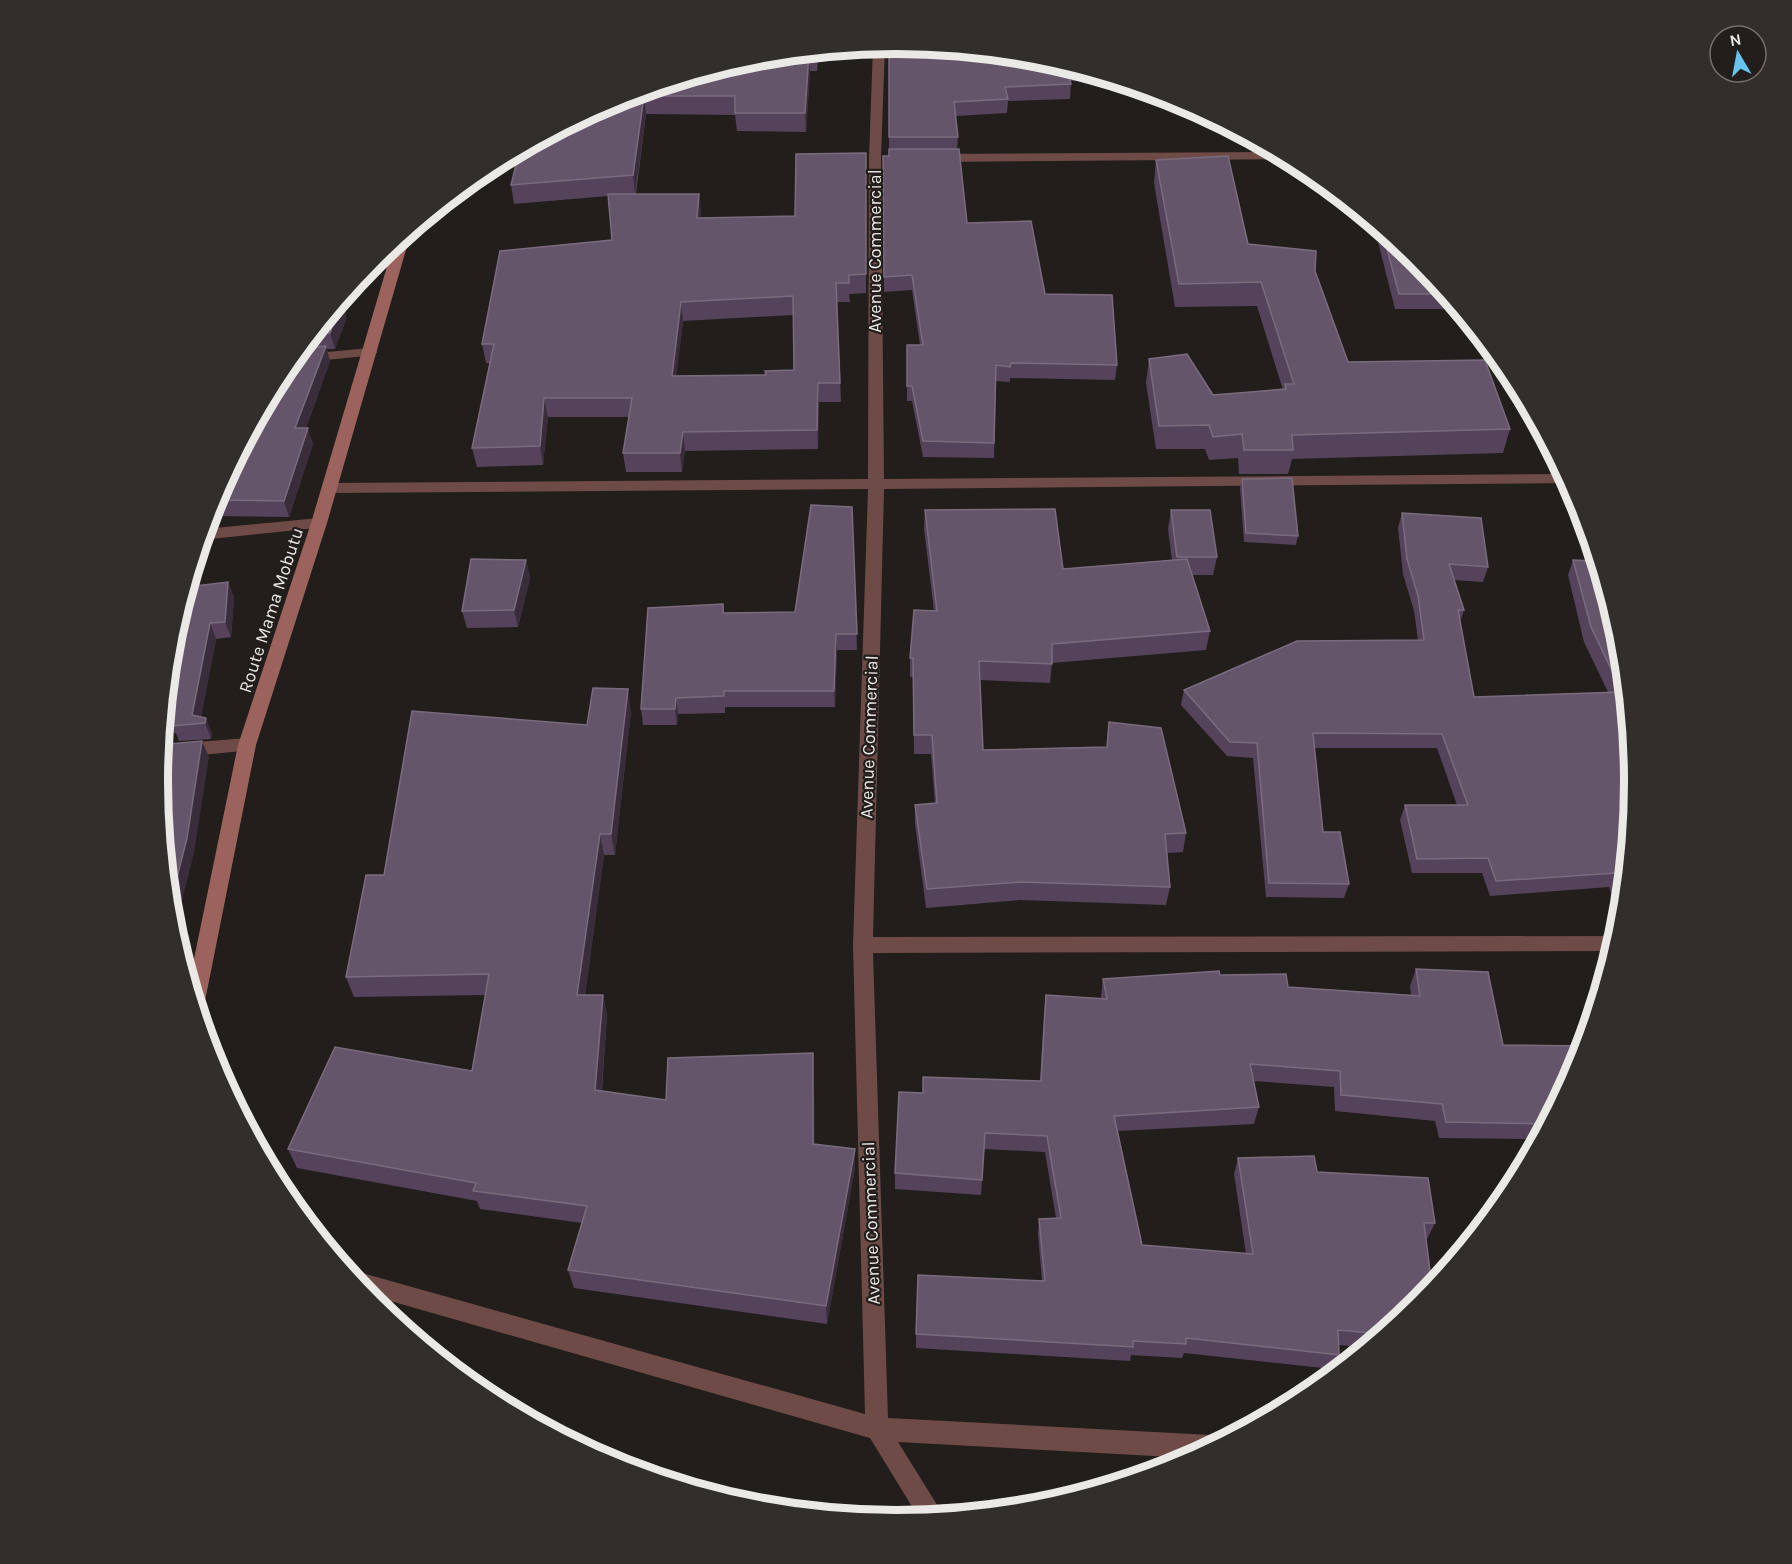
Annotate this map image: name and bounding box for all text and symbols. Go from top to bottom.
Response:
north arrow [1708,24,1768,84]
text: N [1728,29,1743,50]
street label: Avenue Commercial [864,169,886,333]
street label: Route Mama Mobutu [234,525,308,695]
street label: Avenue Commercial [855,655,883,819]
street label: Avenue Commercial [857,1141,885,1305]

